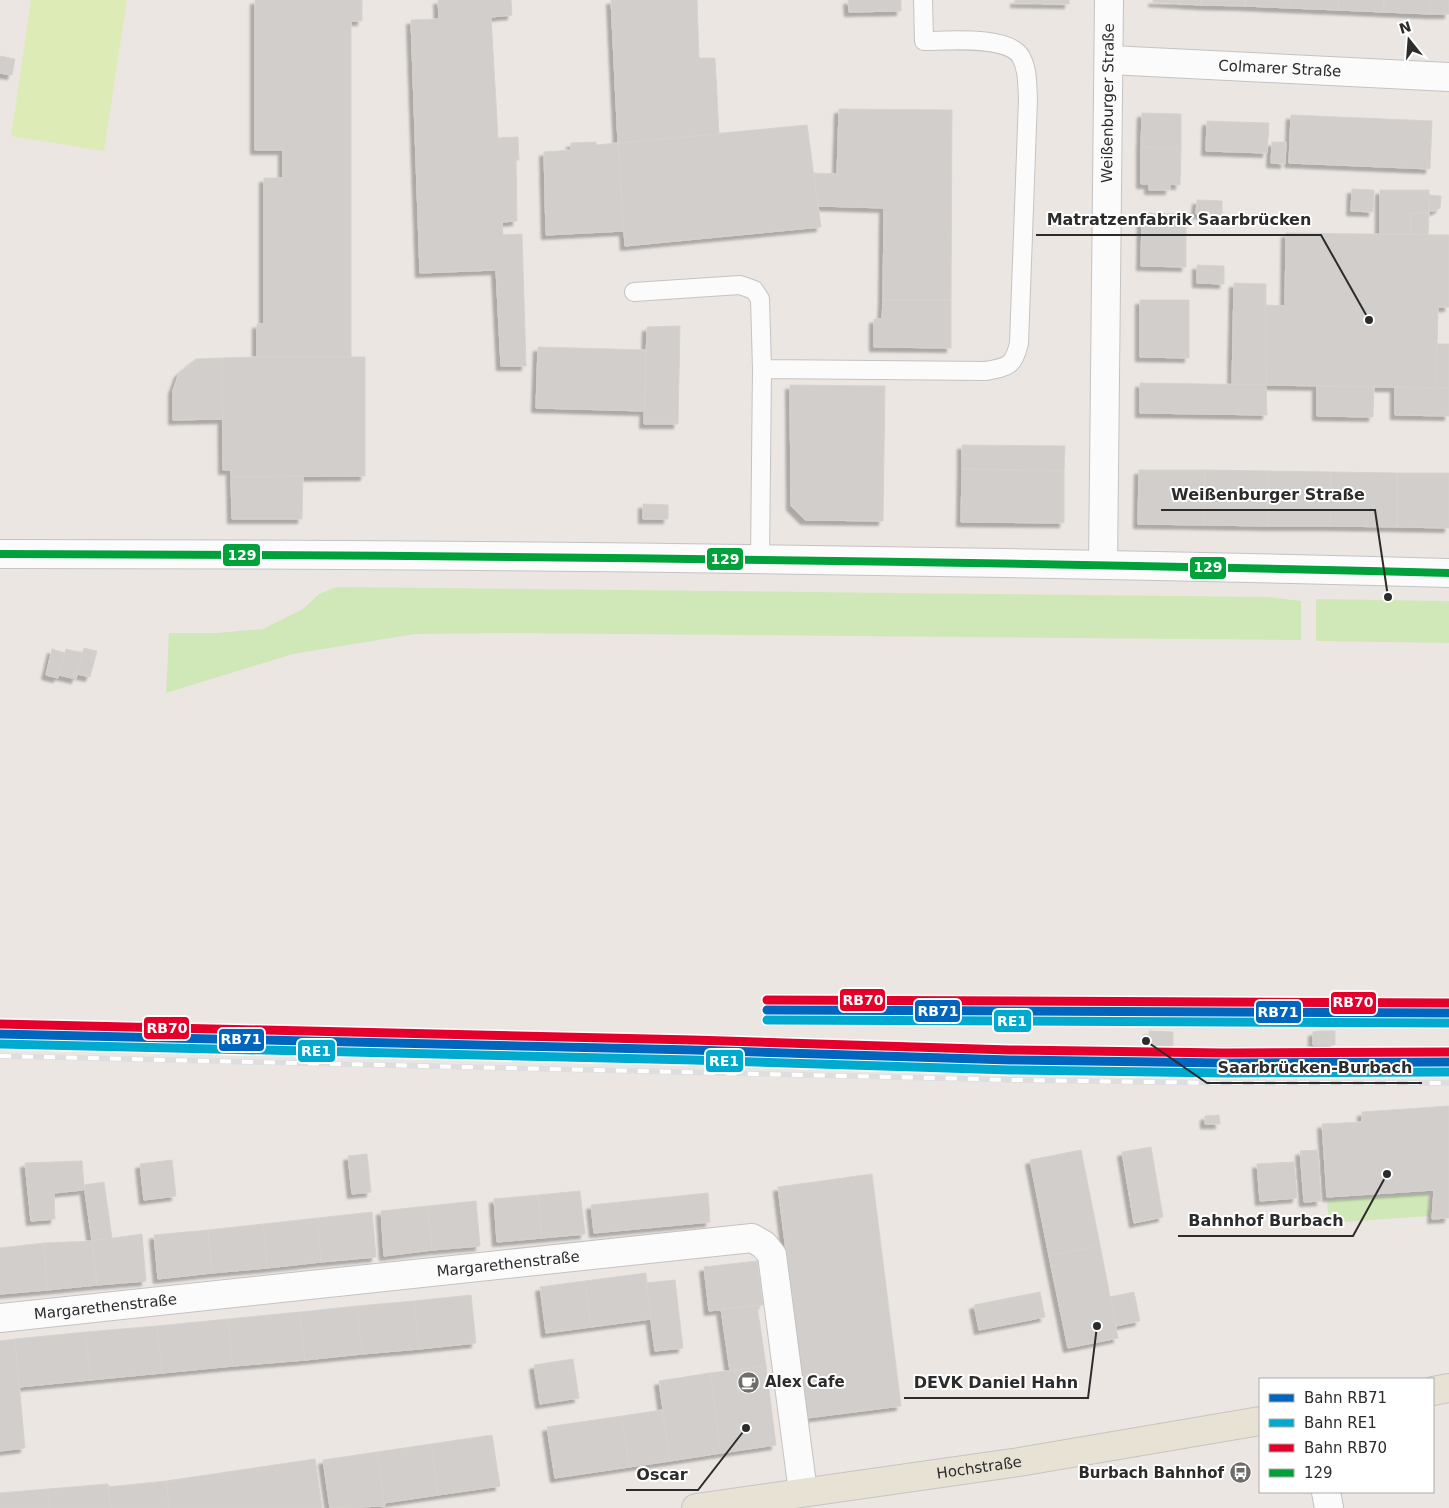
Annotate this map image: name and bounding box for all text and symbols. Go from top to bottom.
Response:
north arrow [1384,15,1434,65]
text: N [1397,18,1413,37]
street label: Weißenburger Straße [1098,23,1118,183]
street label: Colmarer Straße [1218,56,1342,81]
callout: Matratzenfabrik Saarbrücken [1036,204,1321,235]
text: Matratzenfabrik Saarbrücken [1047,210,1311,229]
callout: Weißenburger Straße [1161,479,1375,510]
text: Weißenburger Straße [1171,485,1365,504]
line badge: 129 [222,543,261,567]
text: 129 [227,547,257,563]
line badge: 129 [706,547,744,571]
text: 129 [710,551,740,567]
line badge: 129 [1189,556,1227,580]
text: 129 [1193,559,1223,575]
line badge: RB70 [839,988,886,1012]
line badge: RB70 [1330,991,1377,1015]
text: RB70 [843,992,884,1008]
text: RB70 [1333,994,1374,1010]
line badge: RB71 [914,999,961,1023]
line badge: RB71 [1255,1000,1302,1024]
text: RB71 [918,1003,958,1019]
text: RB71 [1258,1004,1298,1020]
line badge: RE1 [993,1009,1032,1033]
text: RE1 [997,1013,1027,1029]
line badge: RB70 [143,1016,190,1040]
text: RB70 [147,1020,188,1036]
line badge: RB71 [218,1028,265,1052]
text: RB71 [221,1031,261,1047]
line badge: RE1 [297,1039,336,1063]
text: RE1 [301,1043,331,1059]
line badge: RE1 [705,1049,744,1073]
callout: Saarbrücken-Burbach [1207,1052,1422,1083]
text: RE1 [709,1053,739,1069]
text: Saarbrücken-Burbach [1218,1058,1412,1077]
callout: Bahnhof Burbach [1178,1205,1353,1236]
text: Bahnhof Burbach [1188,1211,1344,1230]
street label: Margarethenstraße [436,1247,581,1280]
street label: Margarethenstraße [33,1290,178,1323]
callout: DEVK Daniel Hahn [904,1367,1088,1398]
cafe icon: Alex Cafe [737,1370,761,1394]
place label: Alex Cafe [765,1373,845,1391]
text: DEVK Daniel Hahn [914,1373,1078,1392]
legend [1259,1378,1434,1493]
text: Bahn RB71 [1304,1389,1387,1407]
text: Bahn RE1 [1304,1414,1377,1432]
text: Bahn RB70 [1304,1439,1387,1457]
street label: Hochstraße [935,1453,1023,1483]
callout: Oscar [626,1459,698,1490]
bus stop icon: Burbach Bahnhof [1228,1461,1252,1485]
place label: Burbach Bahnhof [1078,1464,1224,1482]
text: 129 [1304,1464,1333,1482]
text: Oscar [636,1465,688,1484]

